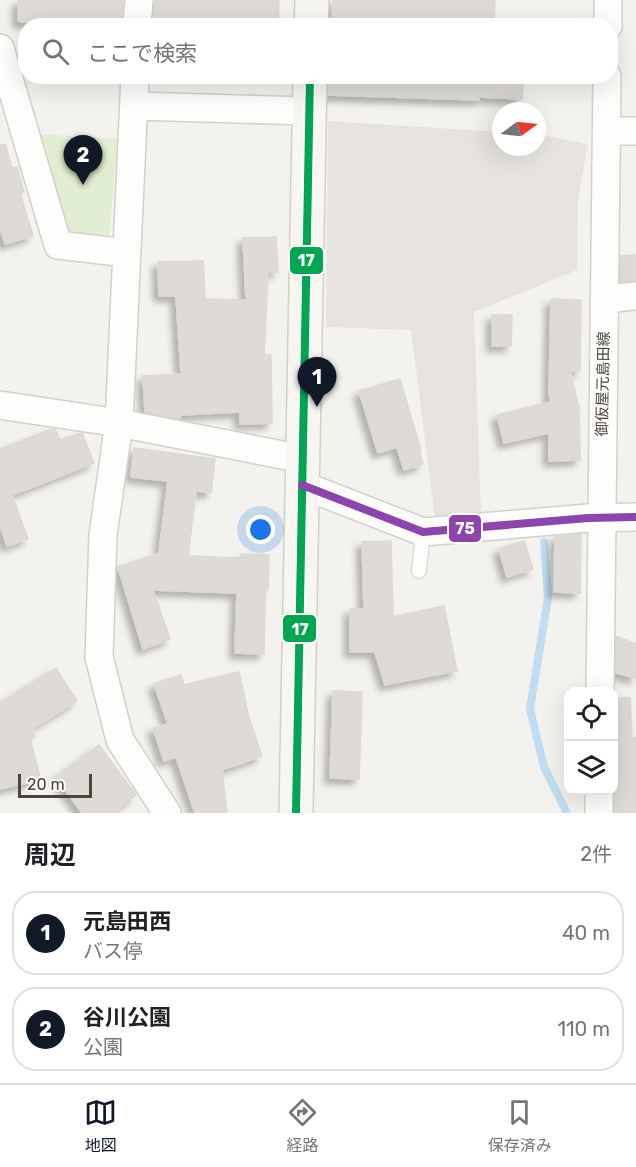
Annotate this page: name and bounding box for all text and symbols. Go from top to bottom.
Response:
search box [18,18,618,84]
icon: search [39,35,72,68]
text: ここで検索 [87,40,197,67]
north arrow [492,102,546,156]
pin: 2 [64,136,103,185]
line badge: 17 [289,246,324,275]
text: 17 [297,251,315,270]
street label: 御仮屋元島田線 [593,331,613,437]
pin: 1 [298,358,336,407]
line badge: 75 [448,514,482,543]
your location [246,515,275,544]
text: 75 [455,519,475,538]
line badge: 17 [282,614,317,643]
text: 17 [291,620,309,639]
map controls [564,687,618,795]
button: locate [564,687,618,741]
button: layers [564,741,618,795]
scale bar [18,771,92,798]
text: 20 m [27,775,65,794]
text: 周辺 [24,840,76,871]
text: 2件 [580,842,612,866]
text: 元島田西 [83,908,171,935]
text: 1 [41,921,50,945]
text: 40 m [562,921,610,945]
text: バス停 [83,939,143,963]
text: 谷川公園 [83,1004,171,1031]
text: 2 [39,1017,52,1041]
text: 110 m [558,1017,610,1041]
text: 公園 [83,1035,123,1059]
tab: 地図 [84,1096,117,1156]
tab: 経路 [286,1096,319,1156]
tab: 保存済み [488,1096,552,1156]

